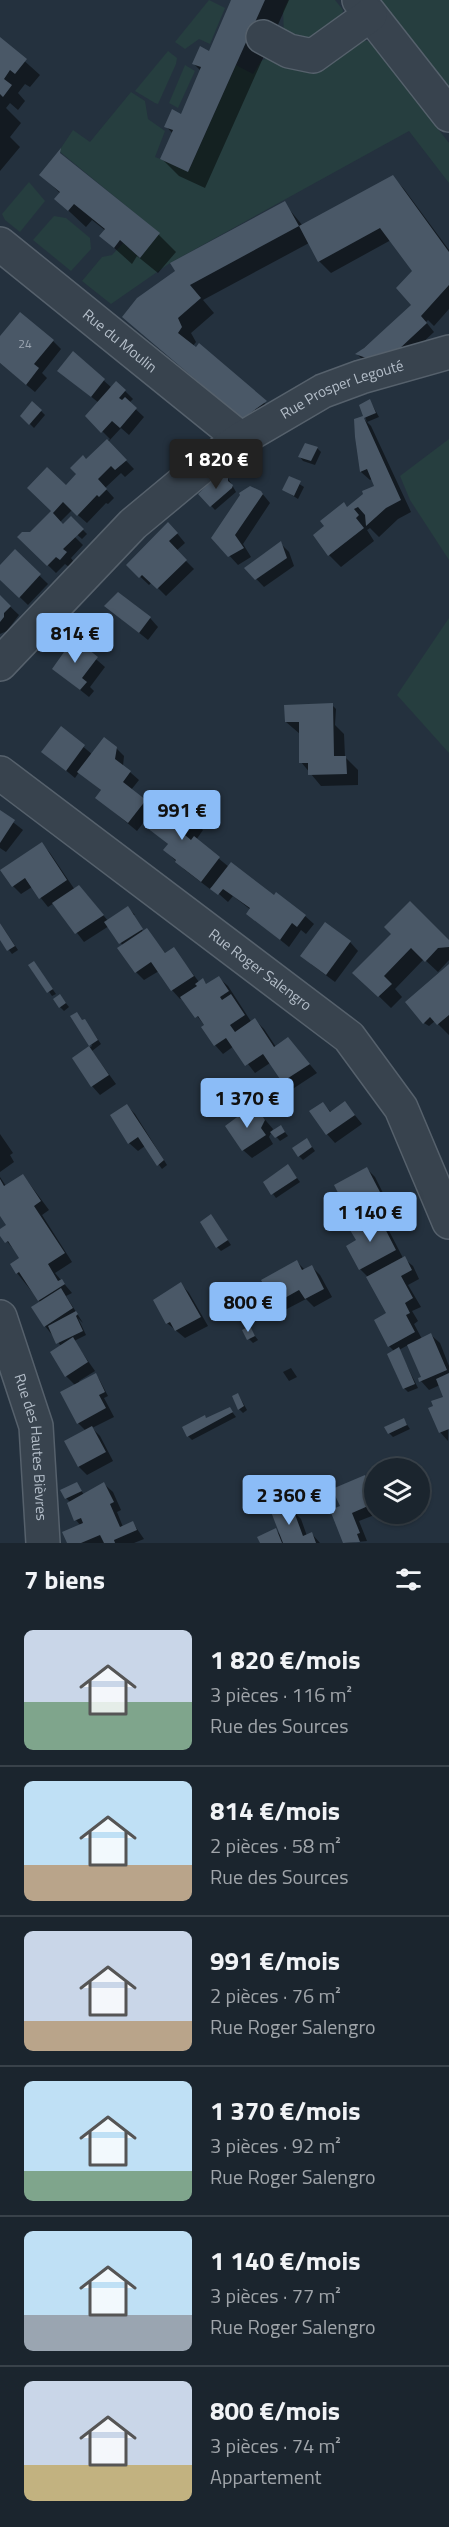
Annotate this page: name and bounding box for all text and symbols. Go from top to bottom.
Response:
street label: Rue du Moulin [78,303,162,378]
house number: 24 [18,334,32,353]
street label: Rue Prosper Legouté [276,353,406,425]
pin: 1 820 € [161,439,271,490]
text: 1 820 € [184,443,248,474]
pin: 814 € [33,613,117,664]
text: 814 € [50,617,100,648]
pin: 991 € [140,790,224,841]
text: 991 € [157,794,207,825]
street label: Rue Roger Salengro [204,923,317,1016]
pin: 1 370 € [192,1078,302,1129]
text: 1 370 € [215,1082,279,1113]
pin: 1 140 € [315,1192,425,1243]
text: 1 140 € [338,1196,402,1227]
pin: 800 € [206,1282,290,1333]
text: 800 € [223,1286,273,1317]
street label: Rue des Hautes Bièvres [8,1370,54,1521]
map controls [364,1458,430,1524]
button: layers [364,1458,430,1524]
pin: 2 360 € [234,1475,344,1526]
text: 2 360 € [257,1479,321,1510]
text: 7 biens [24,1560,105,1599]
icon: filters [392,1563,425,1596]
text: 1 820 €/mois [210,1640,360,1679]
icon: home [72,1654,144,1726]
text: 3 pièces · 116 m² [210,1679,352,1710]
text: Rue des Sources [210,1710,349,1741]
text: 814 €/mois [210,1791,340,1830]
icon: home [72,1805,144,1877]
text: 2 pièces · 58 m² [210,1830,341,1861]
text: Rue des Sources [210,1861,349,1892]
text: 991 €/mois [210,1941,340,1980]
icon: home [72,1955,144,2027]
text: 2 pièces · 76 m² [210,1980,341,2011]
text: Rue Roger Salengro [210,2011,376,2042]
text: 1 370 €/mois [210,2091,360,2130]
icon: home [72,2105,144,2177]
text: 3 pièces · 92 m² [210,2130,341,2161]
text: Rue Roger Salengro [210,2161,376,2192]
text: 1 140 €/mois [210,2241,360,2280]
icon: home [72,2255,144,2327]
text: 3 pièces · 77 m² [210,2280,341,2311]
text: Rue Roger Salengro [210,2311,376,2342]
text: 800 €/mois [210,2391,340,2430]
icon: home [72,2405,144,2477]
text: 3 pièces · 74 m² [210,2430,341,2461]
text: Appartement [210,2461,322,2492]

